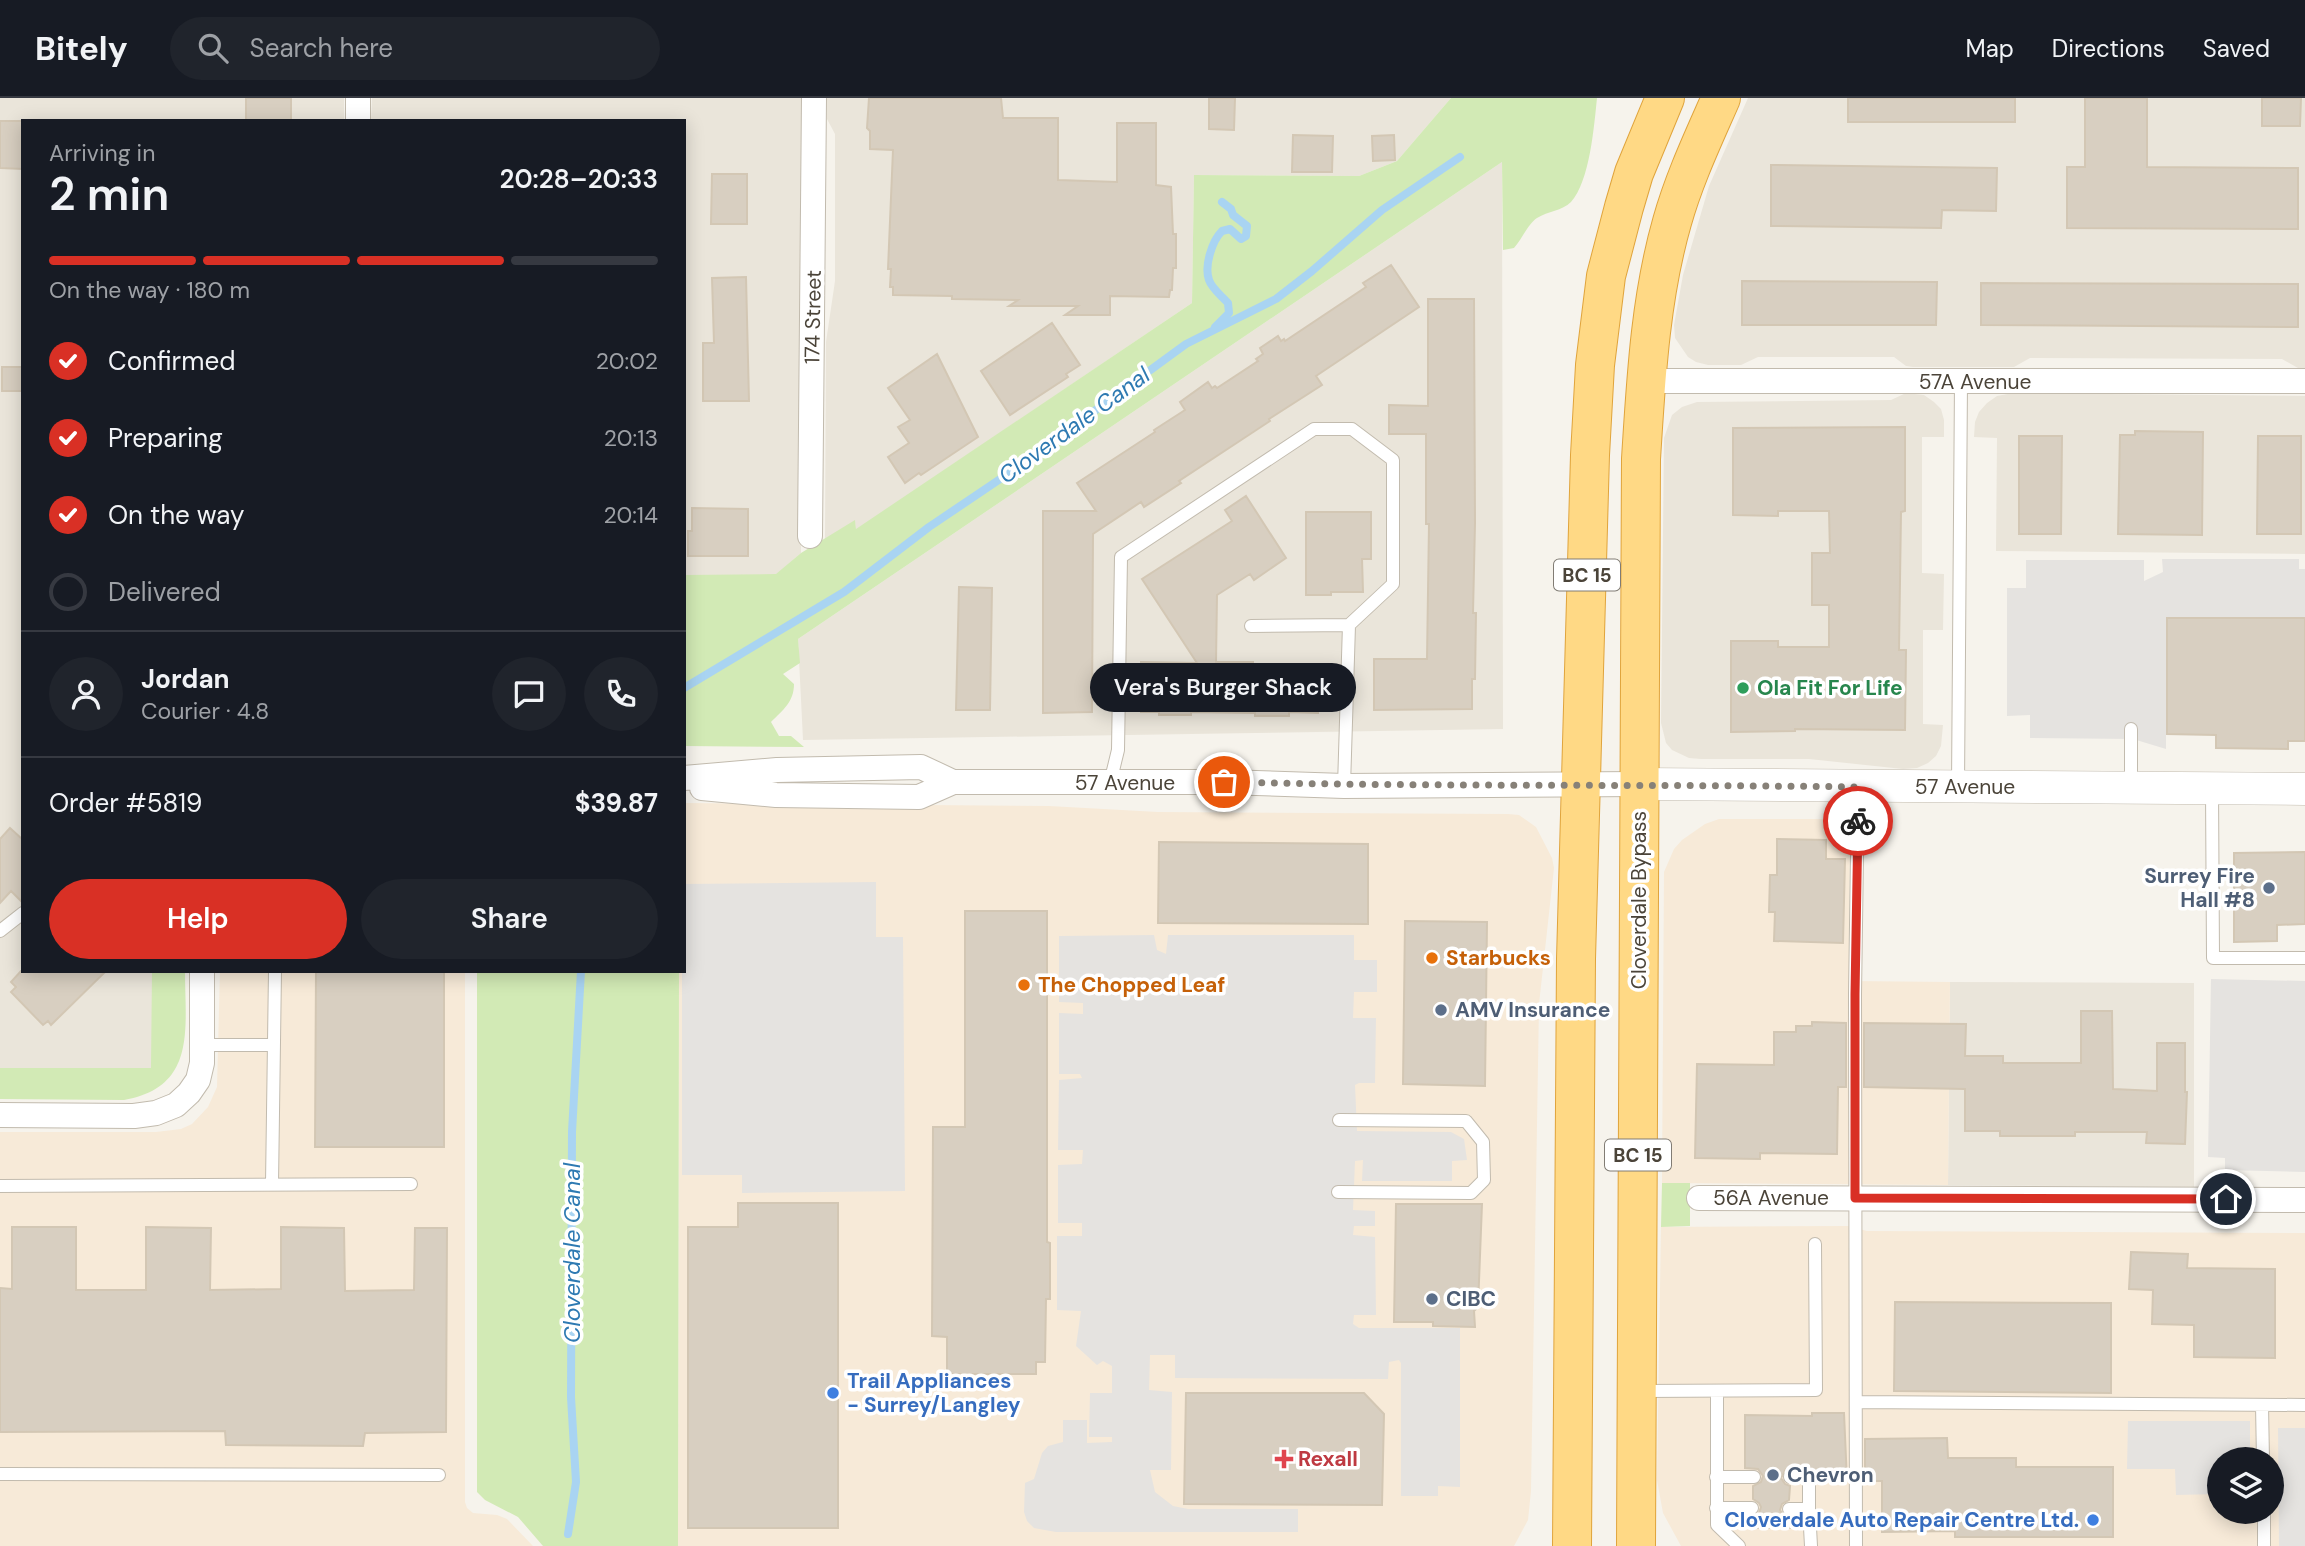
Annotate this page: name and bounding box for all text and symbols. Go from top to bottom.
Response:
search box [170,17,660,80]
text: Bitely [35,27,128,70]
icon: search [194,29,232,67]
text: Search here [250,31,393,65]
text: Map [1966,33,2014,64]
text: Directions [2052,33,2165,64]
text: Saved [2203,33,2270,64]
text: Arriving in [49,138,155,168]
text: 20:28–20:33 [500,162,658,196]
text: 2 min [49,164,169,224]
street label: 174 Street [798,270,828,364]
text: On the way · 180 m [49,275,250,305]
icon: check [49,342,87,380]
text: Confirmed [108,344,235,378]
text: 20:02 [596,346,658,376]
water label: Cloverdale Canal [992,359,1156,490]
street label: 57A Avenue [1919,368,2031,396]
icon: check [49,419,87,457]
text: Preparing [108,421,223,455]
text: 20:13 [604,423,658,453]
icon: check [49,496,87,534]
text: On the way [108,498,244,532]
text: 20:14 [603,500,658,530]
road number: BC 15 [1554,560,1620,590]
text: Delivered [108,575,221,609]
button: person [49,657,123,731]
button: chat [492,657,566,731]
button: phone [584,657,658,731]
text: Jordan [141,662,230,696]
callout: Vera's Burger Shack [1091,663,1357,712]
text: Vera's Burger Shack [1114,672,1332,702]
place label: Ola Fit For Life [1757,674,1903,702]
marker: Ola Fit For Life [1735,680,1751,696]
text: Courier · 4.8 [141,696,269,726]
pin [1194,752,1254,812]
icon: bag [1205,763,1243,801]
street label: 57 Avenue [1075,769,1175,797]
street label: 57 Avenue [1915,773,2015,801]
text: Order #5819 [49,786,202,820]
text: $39.87 [575,786,658,820]
courier [1823,786,1893,856]
icon: bike [1839,802,1877,840]
street label: Cloverdale Bypass [1625,811,1653,989]
place label: Surrey Fire Hall #8 [2144,862,2255,914]
button: Help [49,879,347,959]
button: Share [361,879,658,959]
marker: Surrey Fire Hall #8 [2261,880,2277,896]
place label: Starbucks [1446,944,1551,972]
marker: Starbucks [1424,950,1440,966]
place label: The Chopped Leaf [1038,971,1225,999]
marker: The Chopped Leaf [1016,977,1032,993]
place label: AMV Insurance [1455,996,1610,1024]
marker: AMV Insurance [1433,1002,1449,1018]
road number: BC 15 [1605,1140,1671,1170]
water label: Cloverdale Canal [557,1162,587,1343]
pin [2196,1169,2256,1229]
icon: home [2207,1180,2245,1218]
street label: 56A Avenue [1713,1184,1829,1212]
place label: CIBC [1446,1285,1496,1313]
marker: CIBC [1424,1291,1440,1307]
place label: Trail Appliances - Surrey/Langley [847,1367,1021,1419]
marker: Trail Appliances - Surrey/Langley [825,1385,841,1401]
place label: Rexall [1298,1445,1358,1473]
map controls [2207,1447,2284,1524]
button: layers [2207,1447,2284,1524]
marker: Rexall [1276,1451,1292,1467]
place label: Chevron [1787,1461,1874,1489]
marker: Chevron [1765,1467,1781,1483]
place label: Cloverdale Auto Repair Centre Ltd. [1724,1506,2079,1534]
marker: Cloverdale Auto Repair Centre Ltd. [2085,1512,2101,1528]

